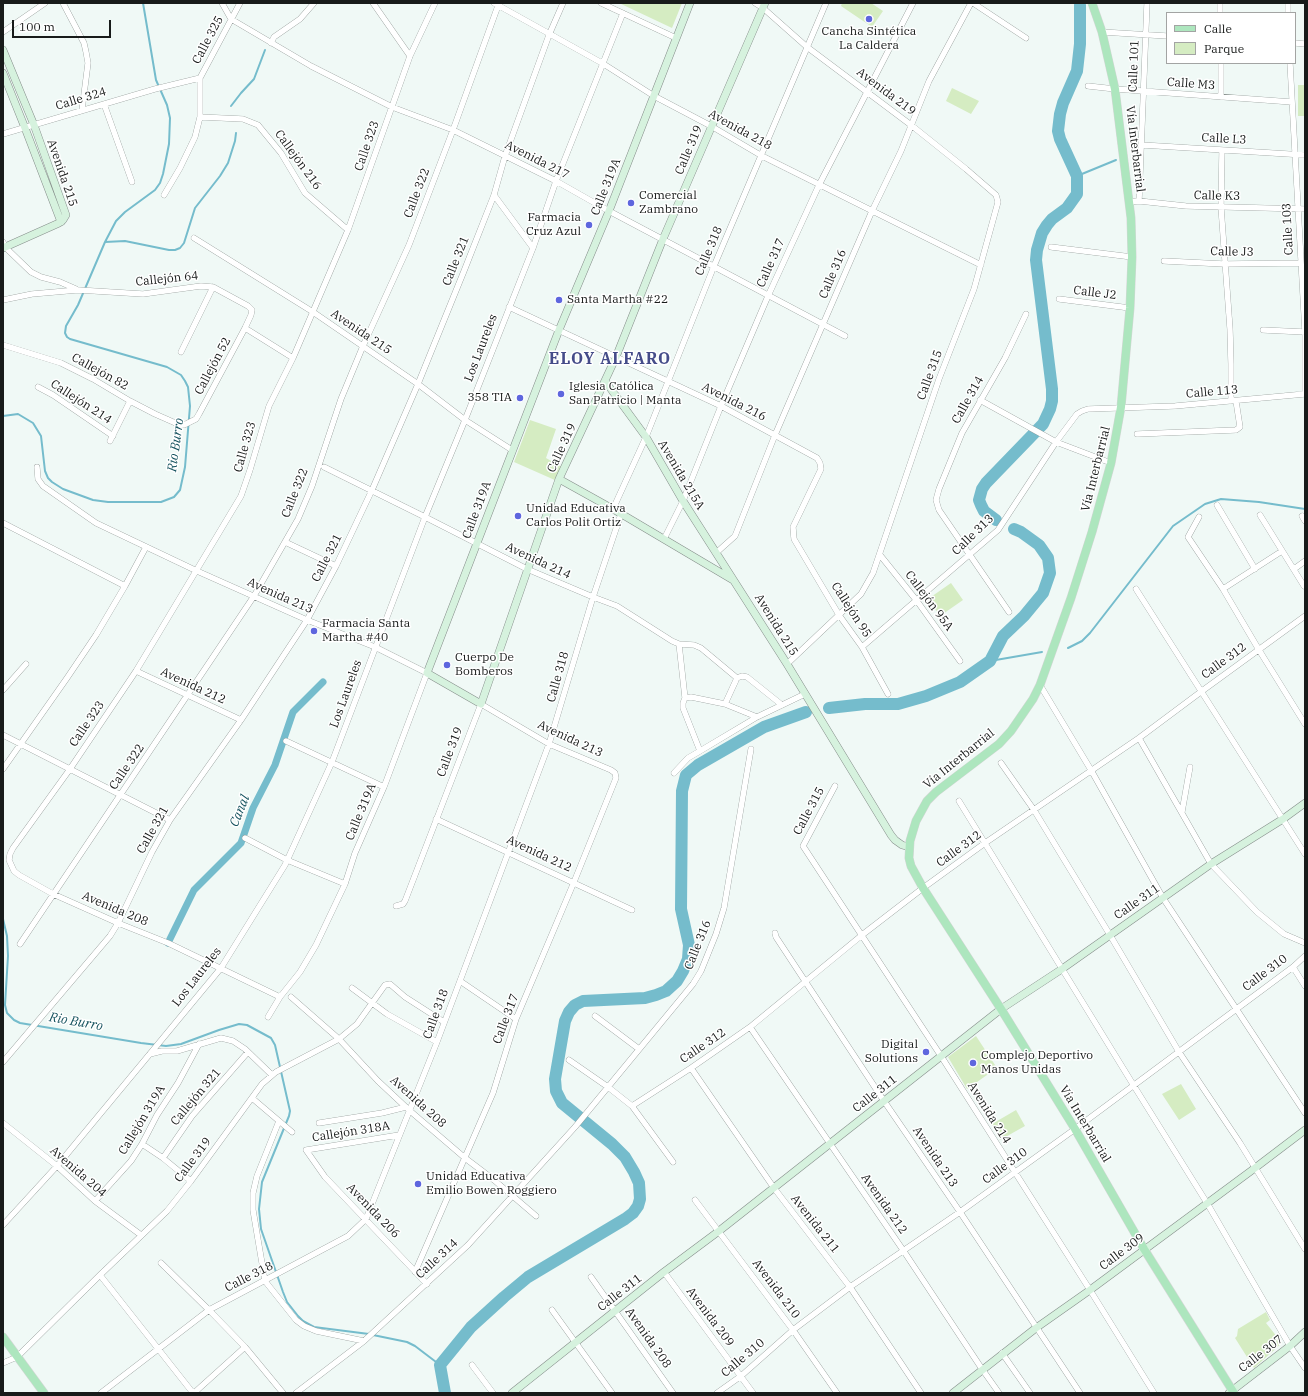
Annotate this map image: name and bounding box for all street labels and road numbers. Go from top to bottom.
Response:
street label: Calle 325 [189,14,227,66]
street label: Calle 101 [1126,40,1142,92]
street label: Avenida 219 [854,65,918,119]
street label: Calle M3 [1166,75,1216,93]
street label: Calle 324 [54,84,108,114]
street label: Vía Interbarrial [1123,105,1147,193]
street label: Avenida 218 [706,107,774,153]
street label: Calle 323 [352,119,382,173]
street label: Calle 319 [672,123,706,177]
street label: Callejón 216 [272,127,324,193]
street label: Calle L3 [1201,131,1247,147]
street label: Avenida 215 [44,137,80,209]
street label: Avenida 217 [502,138,572,182]
street label: Calle 319A [588,156,624,218]
street label: Calle 322 [401,166,433,220]
street label: Calle K3 [1194,188,1240,204]
street label: Calle 103 [1279,203,1297,255]
street label: Calle 318 [692,224,726,278]
street label: Calle 321 [440,234,472,288]
street label: Calle 317 [754,236,788,290]
street label: Calle J3 [1210,244,1254,260]
street label: Calle 316 [816,247,850,301]
street label: Callejón 64 [135,269,199,289]
street label: Calle J2 [1073,283,1117,303]
street label: Avenida 215 [328,306,394,358]
street label: Los Laureles [462,312,500,384]
street label: Callejón 52 [192,335,234,397]
street label: Calle 315 [914,348,946,402]
street label: Callejón 82 [69,350,131,394]
street label: Calle 314 [949,374,987,426]
street label: Callejón 214 [48,377,114,427]
street label: Avenida 216 [699,380,769,424]
street label: Calle 113 [1185,383,1239,401]
street label: Calle 323 [231,420,259,474]
street label: Calle 319 [544,421,580,475]
street label: Vía Interbarrial [1078,425,1114,513]
street label: Avenida 215A [655,438,707,512]
street label: Calle 322 [279,466,311,520]
street label: Calle 319A [459,479,495,541]
street label: Calle 313 [949,512,997,558]
street label: Calle 321 [309,531,345,585]
street label: Avenida 214 [503,540,573,582]
street label: Callejón 95A [902,568,956,634]
street label: Avenida 213 [245,575,315,617]
street label: Callejón 95 [828,580,874,640]
street label: Avenida 215 [751,591,801,659]
street label: Calle 312 [1199,640,1249,682]
street label: Calle 318 [544,650,572,704]
street label: Los Laureles [327,658,365,730]
street label: Avenida 212 [158,665,228,707]
street label: Calle 323 [66,698,108,750]
street label: Avenida 213 [535,718,605,760]
street label: Calle 319 [434,725,466,779]
street label: Vía Interbarrial [921,726,997,792]
street label: Calle 322 [106,741,148,793]
street label: Calle 319A [343,781,379,843]
street label: Calle 315 [790,785,828,837]
street label: Calle 321 [134,804,172,856]
street label: Calle 312 [934,828,984,870]
street label: Avenida 212 [504,833,574,875]
street label: Calle 311 [1111,881,1163,923]
street label: Avenida 208 [80,889,150,929]
street label: Calle 316 [682,918,714,972]
street label: Los Laureles [169,945,225,1009]
street label: Calle 310 [1240,952,1290,994]
street label: Calle 318 [420,987,452,1041]
street label: Calle 317 [490,992,522,1046]
street label: Calle 312 [677,1025,729,1067]
street label: Callejón 321 [168,1065,224,1129]
street label: Calle 311 [850,1072,900,1116]
street label: Avenida 208 [387,1073,449,1131]
street label: Avenida 214 [964,1079,1014,1147]
street label: Callejón 319A [116,1083,168,1157]
street label: Vía Interbarrial [1056,1083,1114,1165]
street label: Callejón 318A [311,1119,391,1145]
street label: Avenida 213 [909,1124,961,1190]
street label: Calle 319 [172,1135,214,1185]
street label: Avenida 204 [47,1143,109,1201]
street label: Calle 310 [980,1145,1030,1187]
street label: Avenida 212 [858,1171,910,1237]
street label: Avenida 206 [343,1181,403,1241]
street label: Avenida 211 [788,1192,842,1256]
street label: Calle 309 [1097,1231,1147,1273]
street label: Calle 314 [413,1236,461,1282]
street label: Avenida 210 [749,1257,803,1321]
street label: Calle 318 [222,1259,276,1295]
street label: Calle 311 [595,1271,645,1315]
street label: Avenida 209 [683,1285,737,1349]
street label: Avenida 208 [622,1305,674,1371]
street label: Calle 307 [1236,1332,1286,1376]
street label: Calle 310 [718,1336,768,1380]

